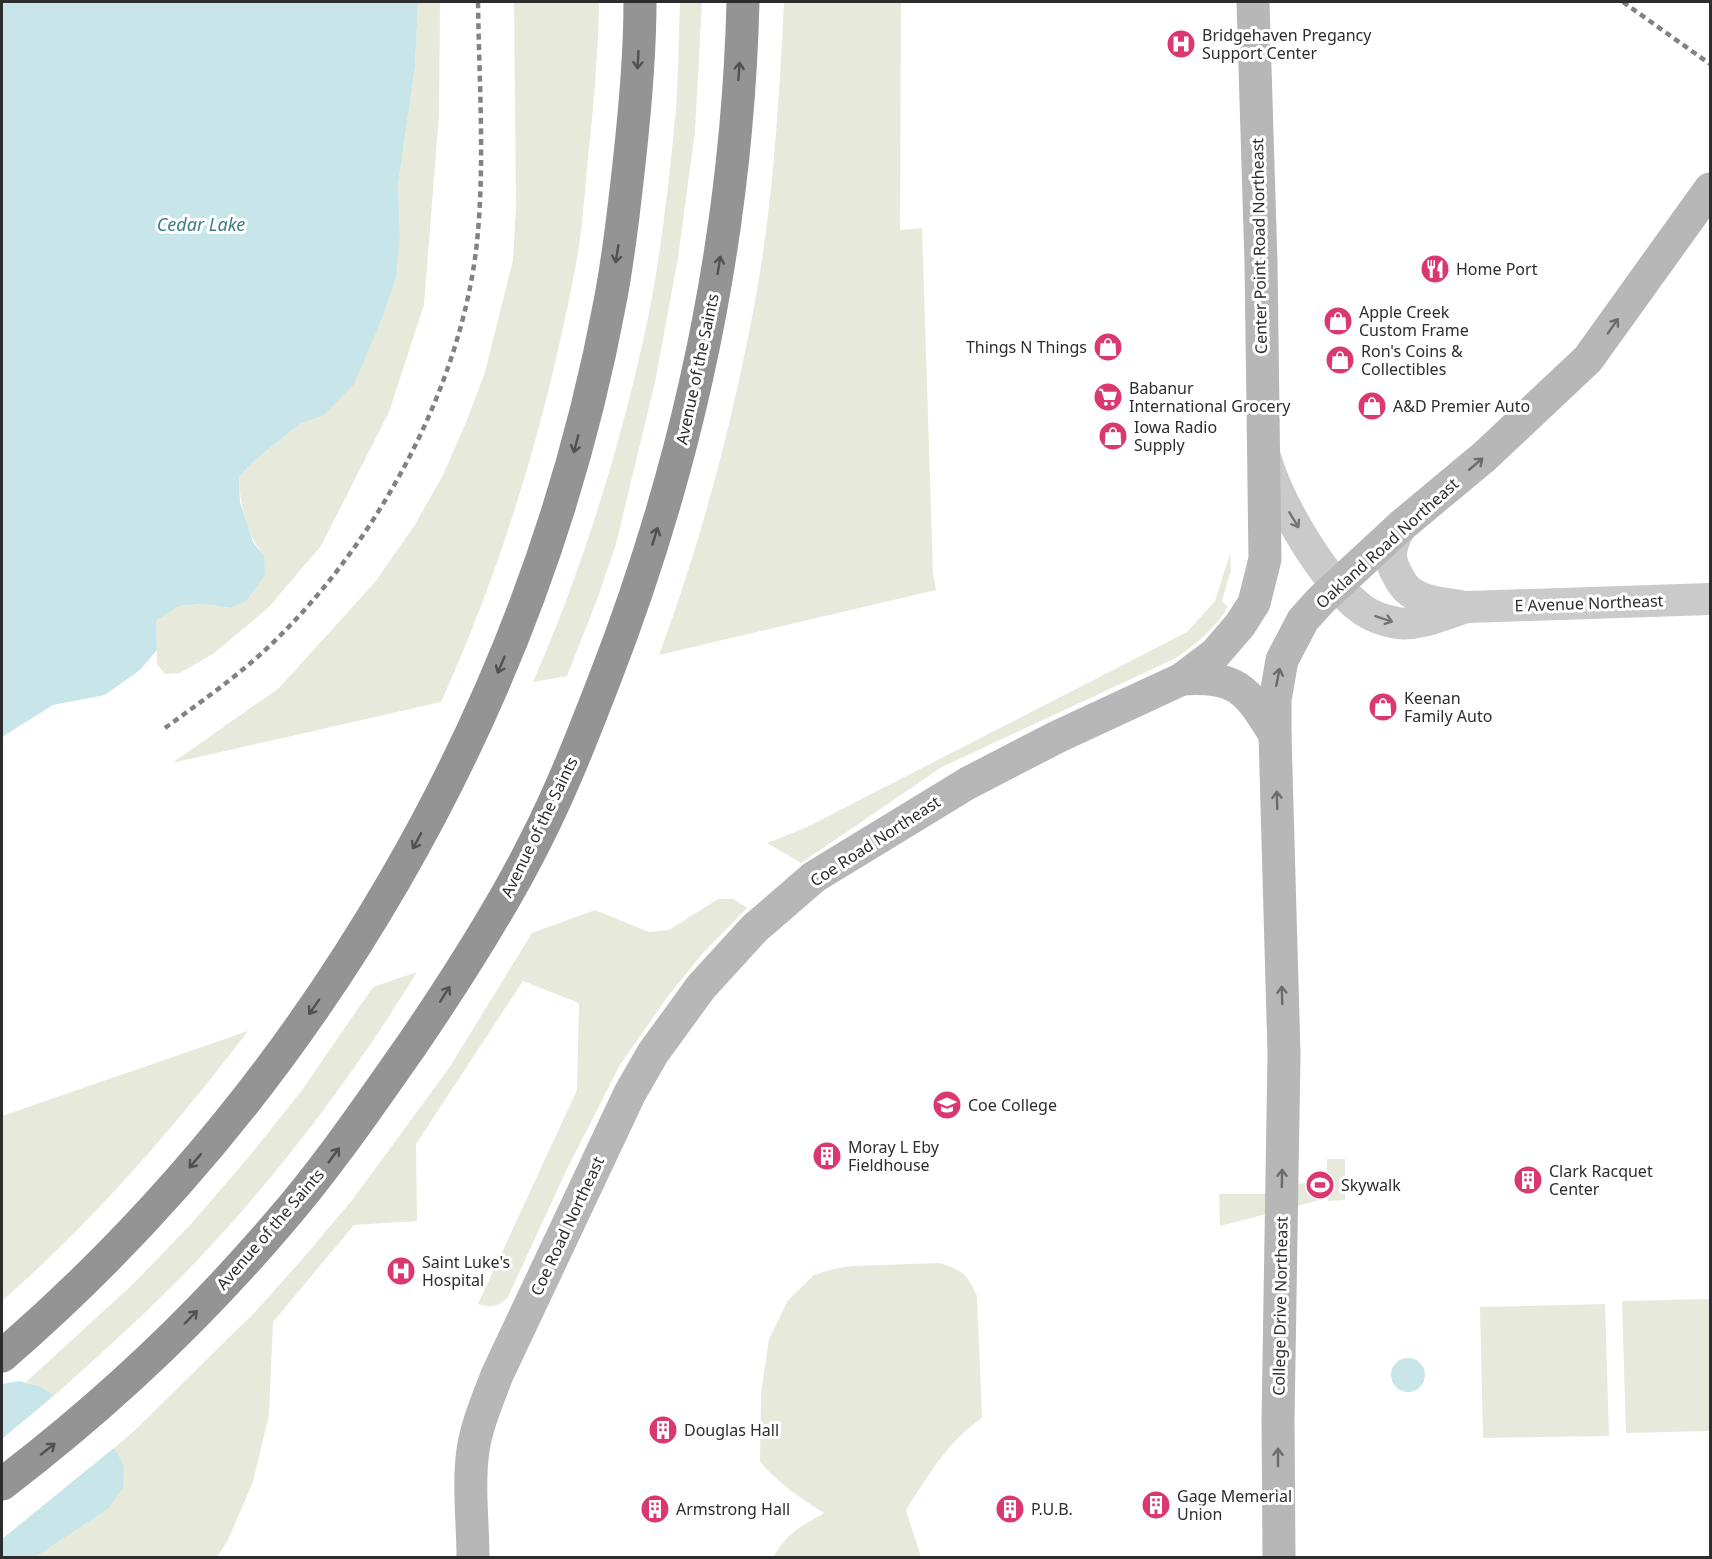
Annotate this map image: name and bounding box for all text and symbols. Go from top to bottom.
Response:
place label: Bridgehaven Pregancy Support Center [1202,24,1372,64]
hospital icon: Bridgehaven Pregancy Support Center [1165,28,1197,60]
one-way arrow [632,49,643,69]
one-way arrow [734,61,745,81]
street label: Center Point Road Northeast [1246,138,1272,354]
water label: Cedar Lake [157,212,245,236]
one-way arrow [612,243,623,263]
restaurant icon: Home Port [1419,253,1451,285]
one-way arrow [713,255,724,275]
place label: Home Port [1456,258,1538,280]
street label: Avenue of the Saints [670,292,724,446]
place label: Apple Creek Custom Frame [1359,301,1469,341]
shop icon: Apple Creek Custom Frame [1322,305,1354,337]
one-way arrow [1607,318,1619,335]
shop icon: Things N Things [1092,331,1124,363]
place label: Things N Things [966,336,1087,358]
place label: Ron's Coins & Collectibles [1361,340,1463,380]
shop icon: Ron's Coins & Collectibles [1324,344,1356,376]
place label: Babanur International Grocery [1129,377,1291,417]
supermarket icon: Babanur International Grocery [1092,381,1124,413]
shop icon: A&D Premier Auto [1356,390,1388,422]
place label: A&D Premier Auto [1393,395,1530,417]
place label: Iowa Radio Supply [1134,416,1217,456]
shop icon: Iowa Radio Supply [1097,420,1129,452]
one-way arrow [570,434,581,453]
one-way arrow [1468,457,1483,471]
street label: Oakland Road Northeast [1311,473,1463,613]
one-way arrow [1288,511,1300,528]
one-way arrow [650,527,661,546]
street label: E Avenue Northeast [1514,589,1664,617]
one-way arrow [1374,614,1393,625]
one-way arrow [495,656,506,674]
one-way arrow [1273,667,1284,687]
place label: Keenan Family Auto [1404,687,1492,727]
shop icon: Keenan Family Auto [1367,691,1399,723]
street label: Avenue of the Saints [495,753,583,901]
street label: Coe Road Northeast [806,790,945,891]
one-way arrow [1271,791,1283,811]
one-way arrow [411,832,423,849]
one-way arrow [438,986,451,1003]
one-way arrow [1277,986,1288,1006]
one-way arrow [308,998,320,1014]
school or university icon: Coe College [931,1089,963,1121]
place label: Coe College [968,1094,1057,1116]
place label: Moray L Eby Fieldhouse [848,1136,940,1176]
building icon: Moray L Eby Fieldhouse [811,1140,843,1172]
one-way arrow [327,1147,340,1163]
one-way arrow [188,1153,202,1168]
street label: Coe Road Northeast [525,1153,609,1299]
place label: Clark Racquet Center [1549,1160,1653,1200]
street label: Avenue of the Saints [211,1164,329,1294]
building icon: Clark Racquet Center [1512,1164,1544,1196]
one-way arrow [1276,1169,1288,1189]
sports icon: Skywalk [1304,1169,1336,1201]
place label: Skywalk [1341,1174,1401,1196]
street label: College Drive Northeast [1267,1216,1293,1396]
place label: Saint Luke's Hospital [422,1251,510,1291]
hospital icon: Saint Luke's Hospital [385,1255,417,1287]
one-way arrow [184,1309,198,1324]
building icon: Douglas Hall [647,1414,679,1446]
place label: Douglas Hall [684,1419,779,1441]
one-way arrow [40,1442,56,1455]
one-way arrow [1272,1448,1284,1468]
place label: Gage Memerial Union [1177,1485,1292,1525]
building icon: Gage Memerial Union [1140,1489,1172,1521]
building icon: Armstrong Hall [639,1493,671,1525]
building icon: P.U.B. [994,1493,1026,1525]
place label: Armstrong Hall [676,1498,790,1520]
place label: P.U.B. [1031,1498,1073,1520]

